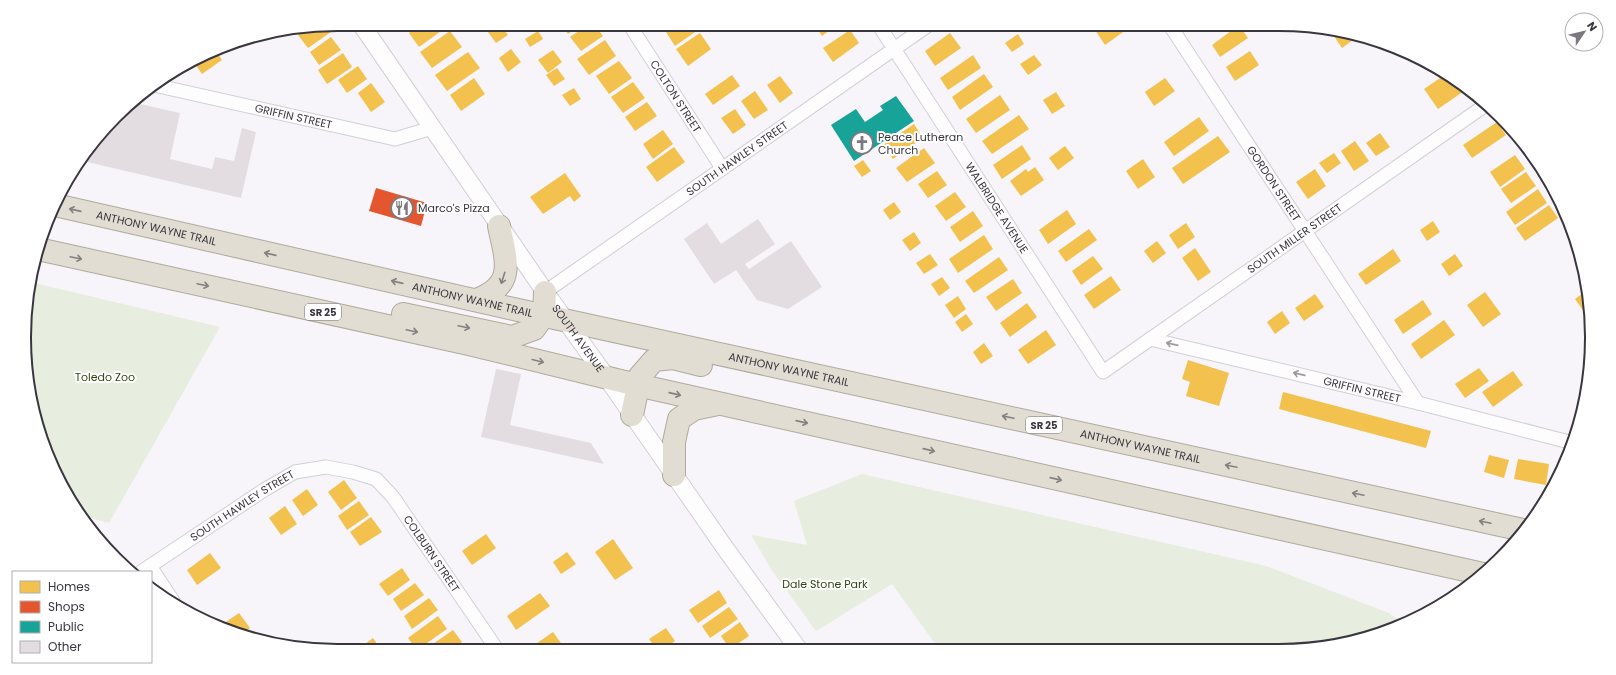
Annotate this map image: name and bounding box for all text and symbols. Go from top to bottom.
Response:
north arrow [1564,12,1604,52]
text: N [1583,18,1601,34]
street label: COLTON STREET [646,57,705,136]
street label: GRIFFIN STREET [253,100,334,133]
street label: SOUTH HAWLEY STREET [683,117,791,199]
place label: Peace Lutheran Church [878,129,963,158]
church icon: Peace Lutheran Church [849,130,875,156]
street label: GORDON STREET [1243,143,1305,225]
street label: WALBRIDGE AVENUE [962,159,1032,257]
restaurant icon: Marco's Pizza [389,195,415,221]
place label: Marco's Pizza [418,200,490,216]
street label: SOUTH MILLER STREET [1244,200,1345,277]
one-way arrow [69,205,82,213]
street label: ANTHONY WAYNE TRAIL [95,207,218,249]
one-way arrow [264,249,277,257]
one-way arrow [69,254,82,262]
one-way arrow [499,271,506,284]
one-way arrow [391,278,404,286]
street label: ANTHONY WAYNE TRAIL [411,278,534,321]
one-way arrow [196,282,209,290]
street label: SOUTH AVENUE [548,301,608,375]
road number: SR 25 [305,304,341,320]
one-way arrow [457,323,470,331]
one-way arrow [405,328,418,336]
one-way arrow [1166,340,1179,348]
street label: ANTHONY WAYNE TRAIL [727,348,851,390]
one-way arrow [532,358,545,365]
park label: Toledo Zoo [75,369,135,385]
one-way arrow [1293,370,1306,378]
street label: GRIFFIN STREET [1322,373,1402,407]
one-way arrow [668,390,681,398]
one-way arrow [1002,412,1015,420]
road number: SR 25 [1026,417,1062,433]
one-way arrow [795,419,808,427]
street label: ANTHONY WAYNE TRAIL [1079,425,1203,467]
one-way arrow [922,447,935,455]
one-way arrow [1225,461,1238,469]
street label: SOUTH HAWLEY STREET [187,466,297,545]
one-way arrow [1049,475,1062,483]
one-way arrow [1352,489,1365,497]
street label: COLBURN STREET [400,512,464,595]
one-way arrow [1479,517,1492,525]
legend [12,571,152,663]
park label: Dale Stone Park [782,576,868,592]
text: Homes [48,578,90,595]
text: Shops [48,598,85,615]
text: Public [48,618,84,635]
text: Other [48,638,82,655]

